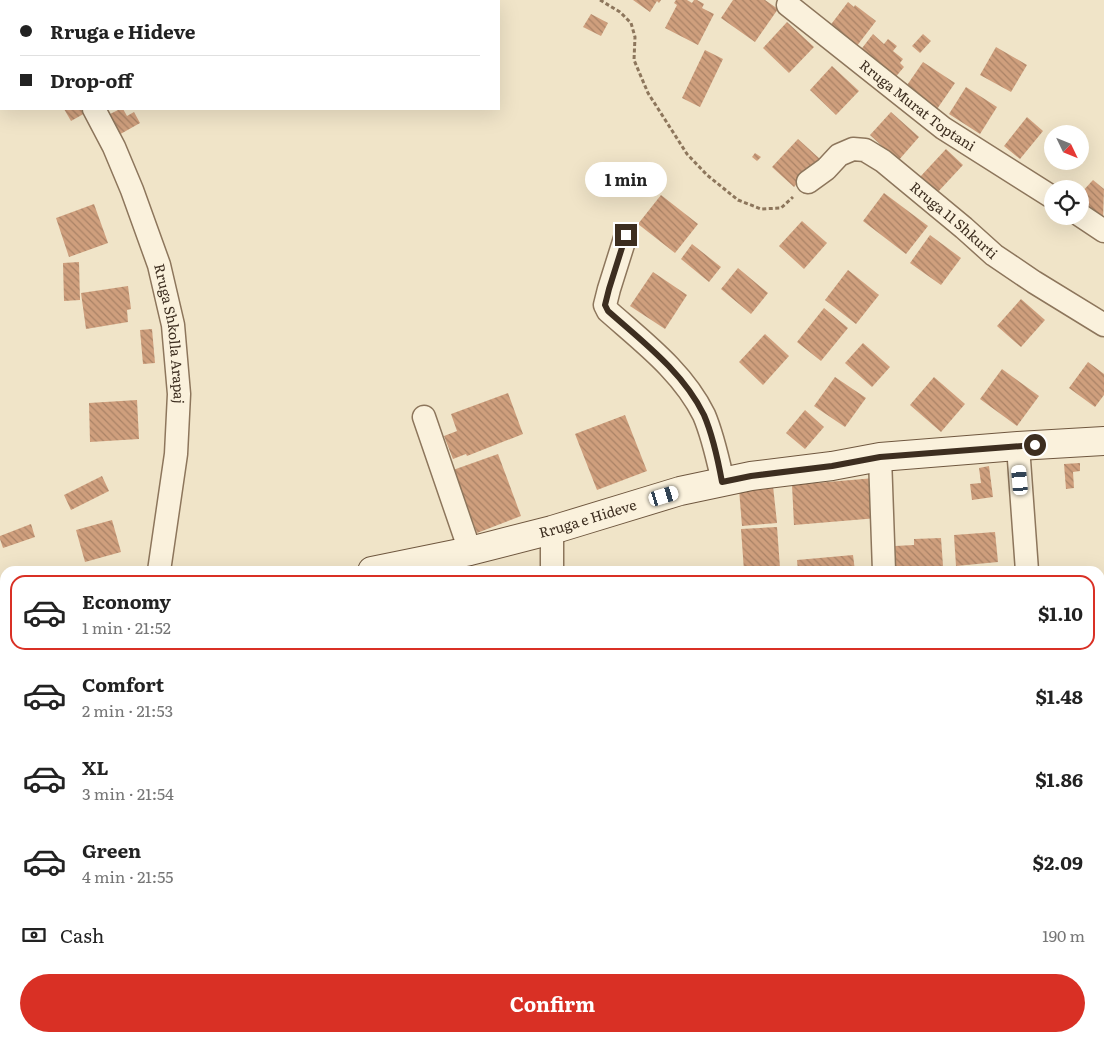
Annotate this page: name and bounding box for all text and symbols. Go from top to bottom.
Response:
text: Rruga e Hideve [50,17,196,45]
street label: Rruga Murat Toptani [856,55,980,155]
text: Drop-off [50,66,133,94]
north arrow [1044,125,1089,170]
map controls [1044,125,1089,225]
callout: 1 min [585,162,667,198]
text: 1 min [605,167,647,191]
street label: Rruga 11 Shkurti [906,176,1003,263]
button: locate [1044,180,1089,225]
route end [615,224,637,246]
street label: Rruga Shkolla Arapaj [150,261,190,404]
route start [1024,434,1046,456]
car [1011,464,1028,496]
car [647,484,680,508]
street label: Rruga e Hideve [537,494,639,542]
text: Economy [82,587,171,615]
icon: car [22,590,67,635]
text: $1.10 [1038,599,1083,627]
text: 1 min · 21:52 [82,615,171,639]
text: Comfort [82,670,164,698]
icon: car [22,673,67,718]
text: $1.48 [1035,682,1083,710]
text: 2 min · 21:53 [82,698,173,722]
text: XL [82,753,109,781]
icon: car [22,756,67,801]
text: $1.86 [1035,765,1083,793]
text: 3 min · 21:54 [82,781,174,805]
text: Green [82,836,141,864]
icon: car [22,839,67,884]
text: $2.09 [1033,848,1083,876]
text: 4 min · 21:55 [82,864,173,888]
icon: cash [20,921,48,949]
text: Cash [60,921,104,949]
text: 190 m [1042,923,1085,947]
button: Confirm [20,974,1085,1032]

